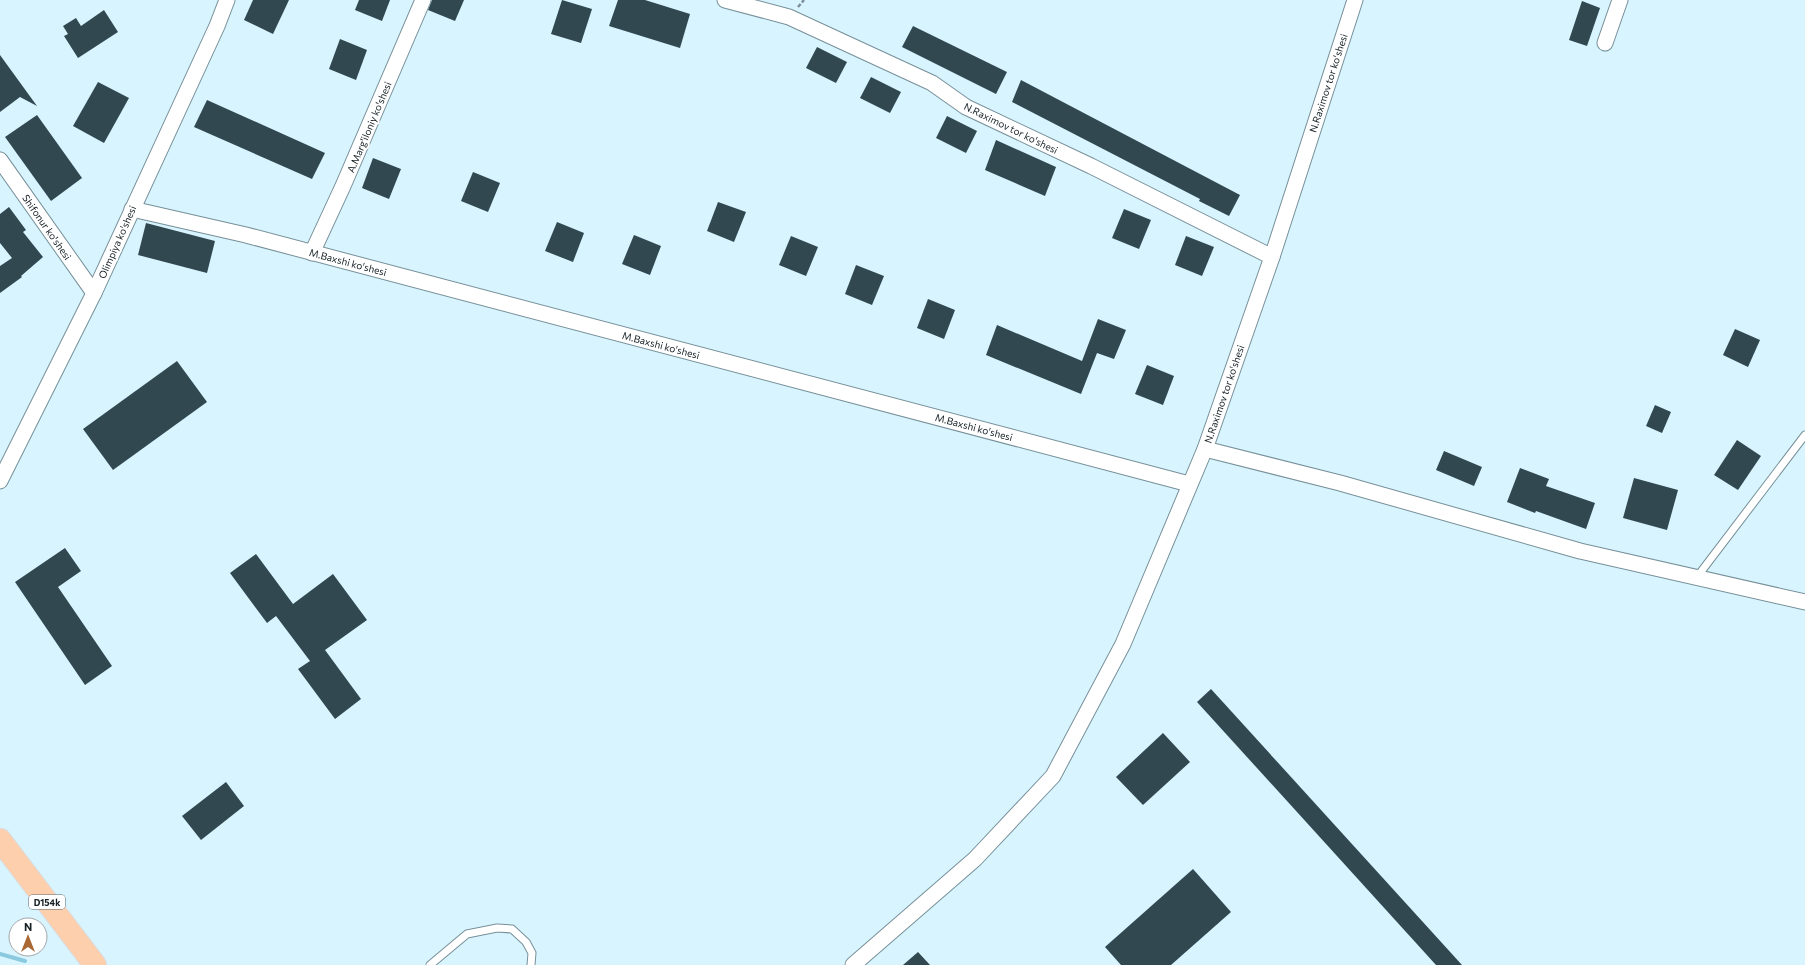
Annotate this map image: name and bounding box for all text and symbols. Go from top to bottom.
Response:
street label: N.Raximov tor ko'shesi [1306,32,1350,134]
street label: A.Marg'iloniy ko'shesi [344,80,394,174]
street label: N.Raximov tor ko'shesi [962,100,1060,156]
street label: Shifonur ko'shesi [20,192,74,262]
street label: Olimpiya ko'shesi [96,204,138,280]
street label: M.Baxshi ko'shesi [308,246,388,278]
street label: M.Baxshi ko'shesi [621,329,701,361]
street label: N.Raximov tor ko'shesi [1202,343,1246,445]
street label: M.Baxshi ko'shesi [934,411,1014,443]
road number: D154k [29,895,65,909]
north arrow [8,917,48,957]
text: N [24,920,32,933]

